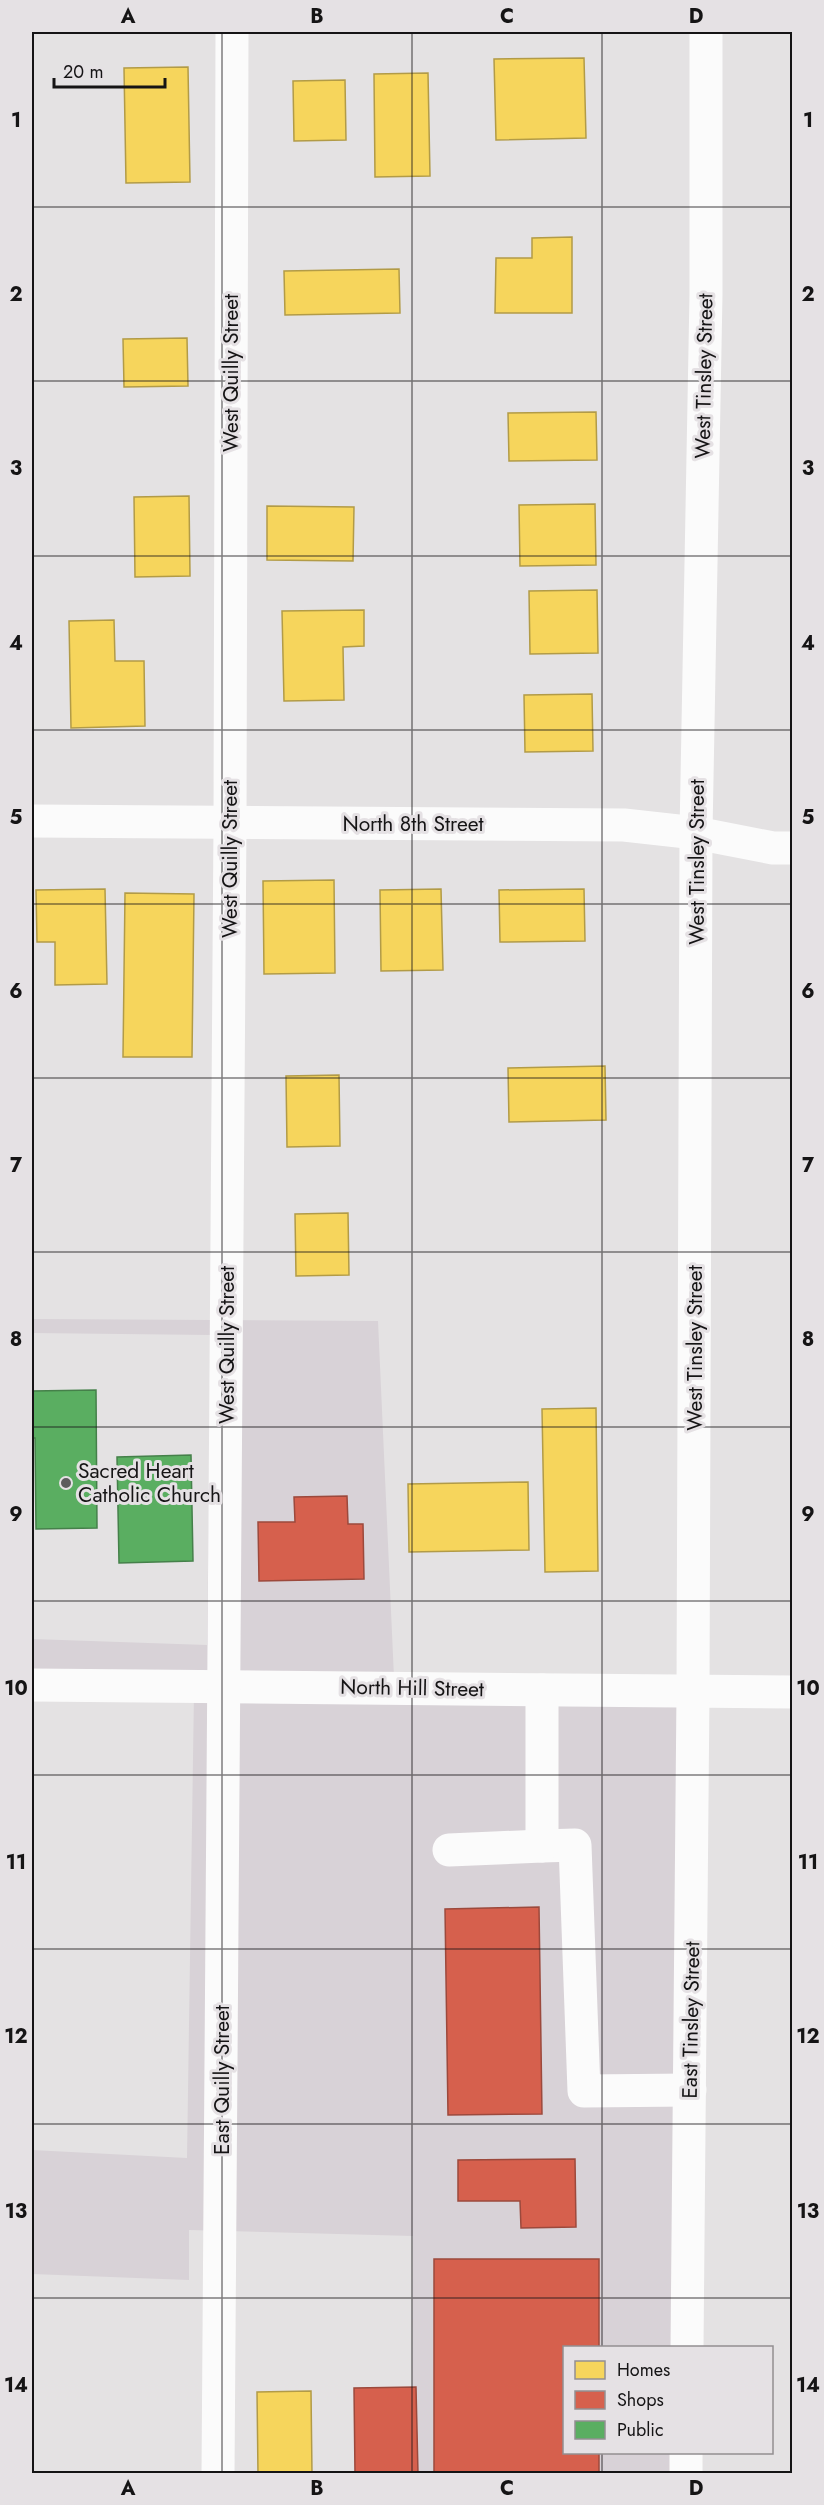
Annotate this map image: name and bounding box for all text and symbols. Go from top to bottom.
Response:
text: A [120,2,136,31]
text: B [310,2,324,31]
text: C [500,2,514,31]
text: D [689,2,703,31]
scale bar [54,51,165,89]
text: 20 m [63,59,103,85]
text: 1 [11,106,21,135]
text: 1 [803,106,813,135]
text: 2 [9,280,23,309]
text: 2 [801,280,815,309]
street label: West Tinsley Street [688,293,720,459]
street label: West Quilly Street [216,294,246,452]
text: 3 [10,454,22,483]
text: 3 [802,454,814,483]
text: 4 [9,629,23,658]
text: 4 [801,629,815,658]
street label: West Tinsley Street [682,779,712,945]
street label: West Quilly Street [215,780,245,938]
text: 5 [10,803,23,832]
text: 5 [802,803,815,832]
street label: North 8th Street [342,809,484,839]
text: 6 [9,977,23,1006]
text: 6 [801,977,815,1006]
text: 7 [10,1151,23,1180]
text: 7 [802,1151,815,1180]
street label: West Tinsley Street [680,1265,710,1431]
street label: West Quilly Street [212,1266,242,1424]
text: 8 [10,1325,22,1354]
text: 8 [802,1325,814,1354]
place label: Sacred Heart Catholic Church [78,1456,221,1510]
marker: Sacred Heart Catholic Church [59,1476,73,1490]
text: 9 [9,1500,23,1529]
text: 9 [801,1500,815,1529]
street label: North Hill Street [340,1672,484,1704]
text: 10 [4,1674,28,1703]
text: 10 [796,1674,820,1703]
text: 11 [6,1848,26,1877]
text: 11 [798,1848,818,1877]
street label: East Tinsley Street [675,1941,707,2099]
street label: East Quilly Street [207,2005,237,2155]
text: 12 [4,2022,28,2051]
text: 12 [796,2022,820,2051]
text: 13 [5,2197,27,2226]
text: 13 [797,2197,819,2226]
legend [563,2346,773,2454]
text: Homes [617,2357,670,2383]
text: 14 [4,2371,28,2400]
text: 14 [796,2371,820,2400]
text: Shops [617,2387,664,2413]
text: Public [617,2417,664,2443]
text: A [120,2474,136,2503]
text: B [310,2474,324,2503]
text: C [500,2474,514,2503]
text: D [689,2474,703,2503]

